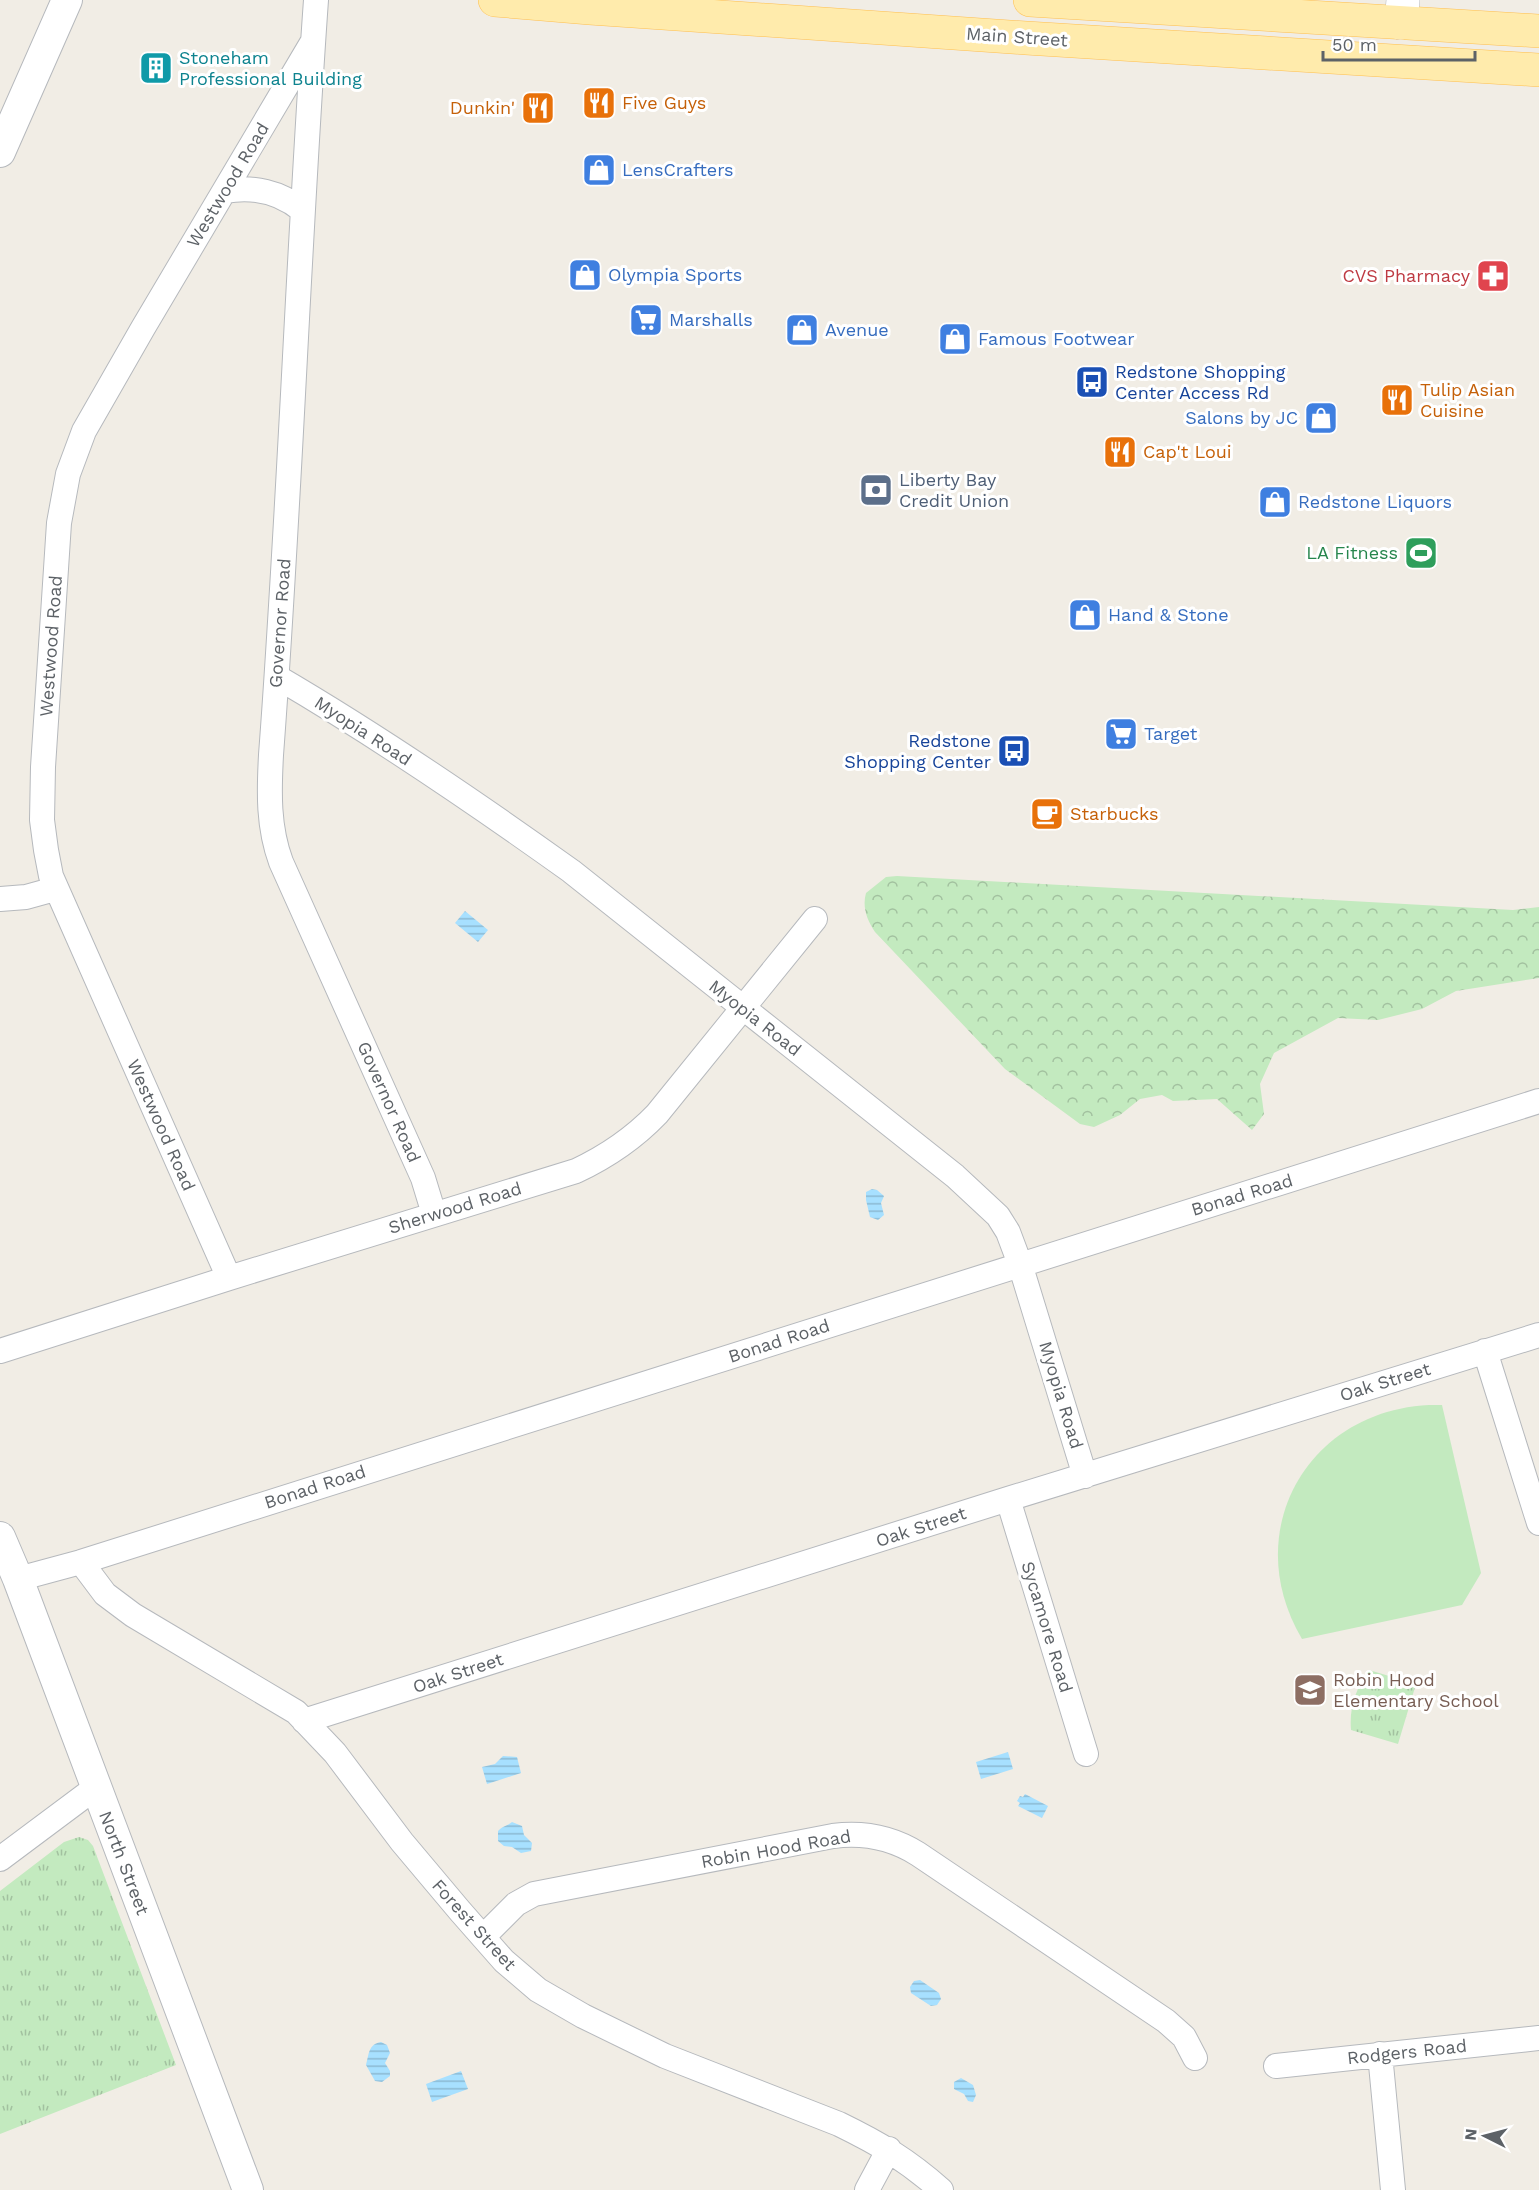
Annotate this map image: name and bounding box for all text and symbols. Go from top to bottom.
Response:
street label: Main Street [966,22,1069,51]
scale bar [1323,24,1474,62]
text: 50 m [1332,34,1377,55]
place label: Stoneham Professional Building [179,47,362,89]
building icon: Stoneham Professional Building [138,50,174,86]
restaurant icon: Five Guys [581,85,617,121]
restaurant icon: Dunkin' [520,90,556,126]
place label: Five Guys [622,92,706,113]
place label: Dunkin' [450,97,515,118]
street label: Westwood Road [182,119,273,251]
shop icon: LensCrafters [581,152,617,188]
place label: LensCrafters [622,159,734,180]
shop icon: Olympia Sports [567,257,603,293]
pharmacy icon: CVS Pharmacy [1475,258,1511,294]
place label: Olympia Sports [608,264,742,285]
place label: CVS Pharmacy [1343,265,1471,286]
supermarket icon: Marshalls [628,302,664,338]
place label: Marshalls [669,309,753,330]
shop icon: Avenue [784,312,820,348]
place label: Avenue [825,319,889,340]
shop icon: Famous Footwear [937,321,973,357]
place label: Famous Footwear [978,328,1135,349]
place label: Redstone Shopping Center Access Rd [1115,361,1286,403]
bus stop icon: Redstone Shopping Center Access Rd [1074,364,1110,400]
place label: Tulip Asian Cuisine [1420,379,1515,421]
restaurant icon: Tulip Asian Cuisine [1379,382,1415,418]
shop icon: Salons by JC [1303,400,1339,436]
place label: Salons by JC [1185,407,1298,428]
restaurant icon: Cap't Loui [1102,434,1138,470]
place label: Cap't Loui [1143,441,1232,462]
place label: Liberty Bay Credit Union [899,469,1009,511]
bank icon: Liberty Bay Credit Union [858,472,894,508]
shop icon: Redstone Liquors [1257,484,1293,520]
place label: Redstone Liquors [1298,491,1452,512]
sports icon: LA Fitness [1403,535,1439,571]
place label: LA Fitness [1306,542,1398,563]
street label: Governor Road [264,557,295,688]
street label: Westwood Road [35,574,66,717]
shop icon: Hand & Stone [1067,597,1103,633]
place label: Hand & Stone [1108,604,1229,625]
street label: Myopia Road [311,691,416,770]
supermarket icon: Target [1103,716,1139,752]
place label: Target [1144,723,1198,744]
place label: Redstone Shopping Center [844,730,991,772]
bus stop icon: Redstone Shopping Center [996,733,1032,769]
cafe icon: Starbucks [1029,796,1065,832]
place label: Starbucks [1070,803,1159,824]
street label: Myopia Road [705,975,806,1060]
street label: Governor Road [353,1038,425,1165]
street label: Westwood Road [123,1056,200,1194]
street label: Bonad Road [1188,1169,1295,1220]
street label: Sherwood Road [386,1177,524,1238]
street label: Bonad Road [726,1314,832,1367]
street label: Myopia Road [1035,1339,1088,1451]
street label: Oak Street [1337,1358,1433,1405]
street label: Bonad Road [262,1460,368,1513]
street label: Oak Street [873,1502,969,1551]
street label: Sycamore Road [1018,1559,1077,1695]
street label: Oak Street [410,1648,506,1697]
place label: Robin Hood Elementary School [1333,1669,1499,1711]
school or university icon: Robin Hood Elementary School [1292,1672,1328,1708]
street label: North Street [95,1808,154,1918]
street label: Robin Hood Road [699,1825,853,1872]
street label: Forest Street [428,1875,521,1975]
street label: Rodgers Road [1346,2035,1468,2068]
north arrow [1455,2106,1515,2166]
text: N [1461,2128,1481,2141]

